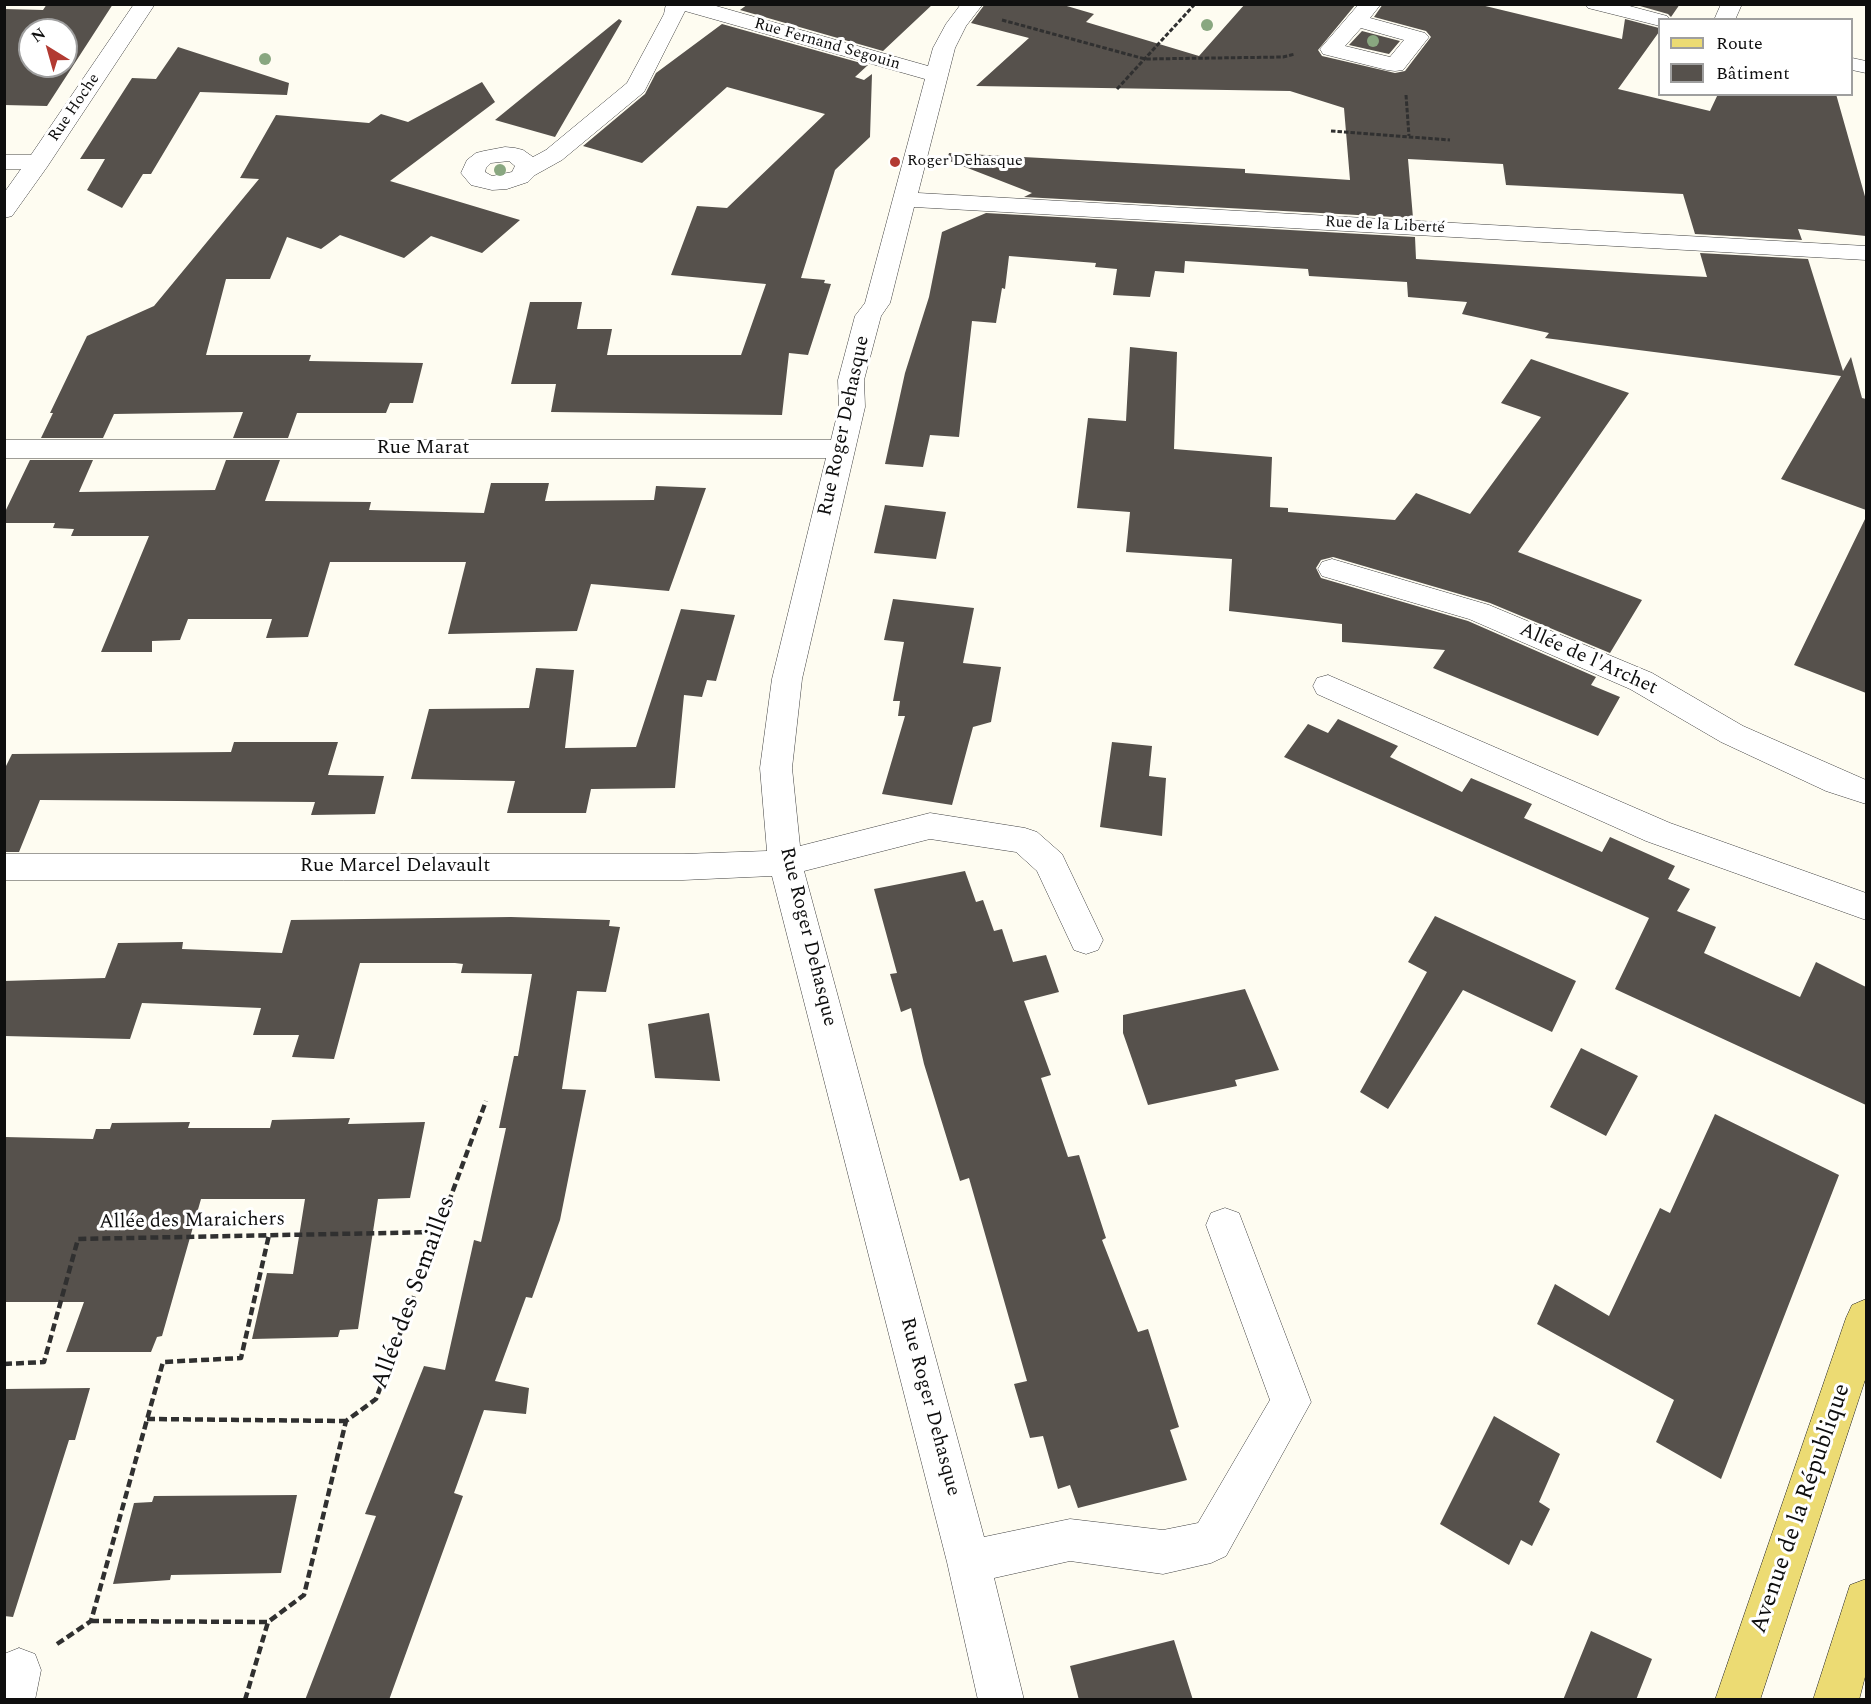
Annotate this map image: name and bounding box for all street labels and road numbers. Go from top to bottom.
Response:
street label: Rue Fernand Segouin [752,15,902,75]
street label: Rue Hoche [45,70,105,146]
street label: Rue de la Liberté [1324,213,1446,239]
street label: Rue Roger Dehasque [814,334,876,518]
street label: Rue Marat [376,437,470,461]
street label: Allée de l'Archet [1515,619,1661,701]
street label: Rue Roger Dehasque [773,845,841,1029]
street label: Rue Marcel Delavault [300,855,490,879]
street label: Allée des Semailles [367,1193,463,1393]
street label: Allée des Maraichers [99,1208,285,1236]
street label: Rue Roger Dehasque [894,1315,964,1499]
street label: Avenue de la République [1746,1380,1858,1638]

